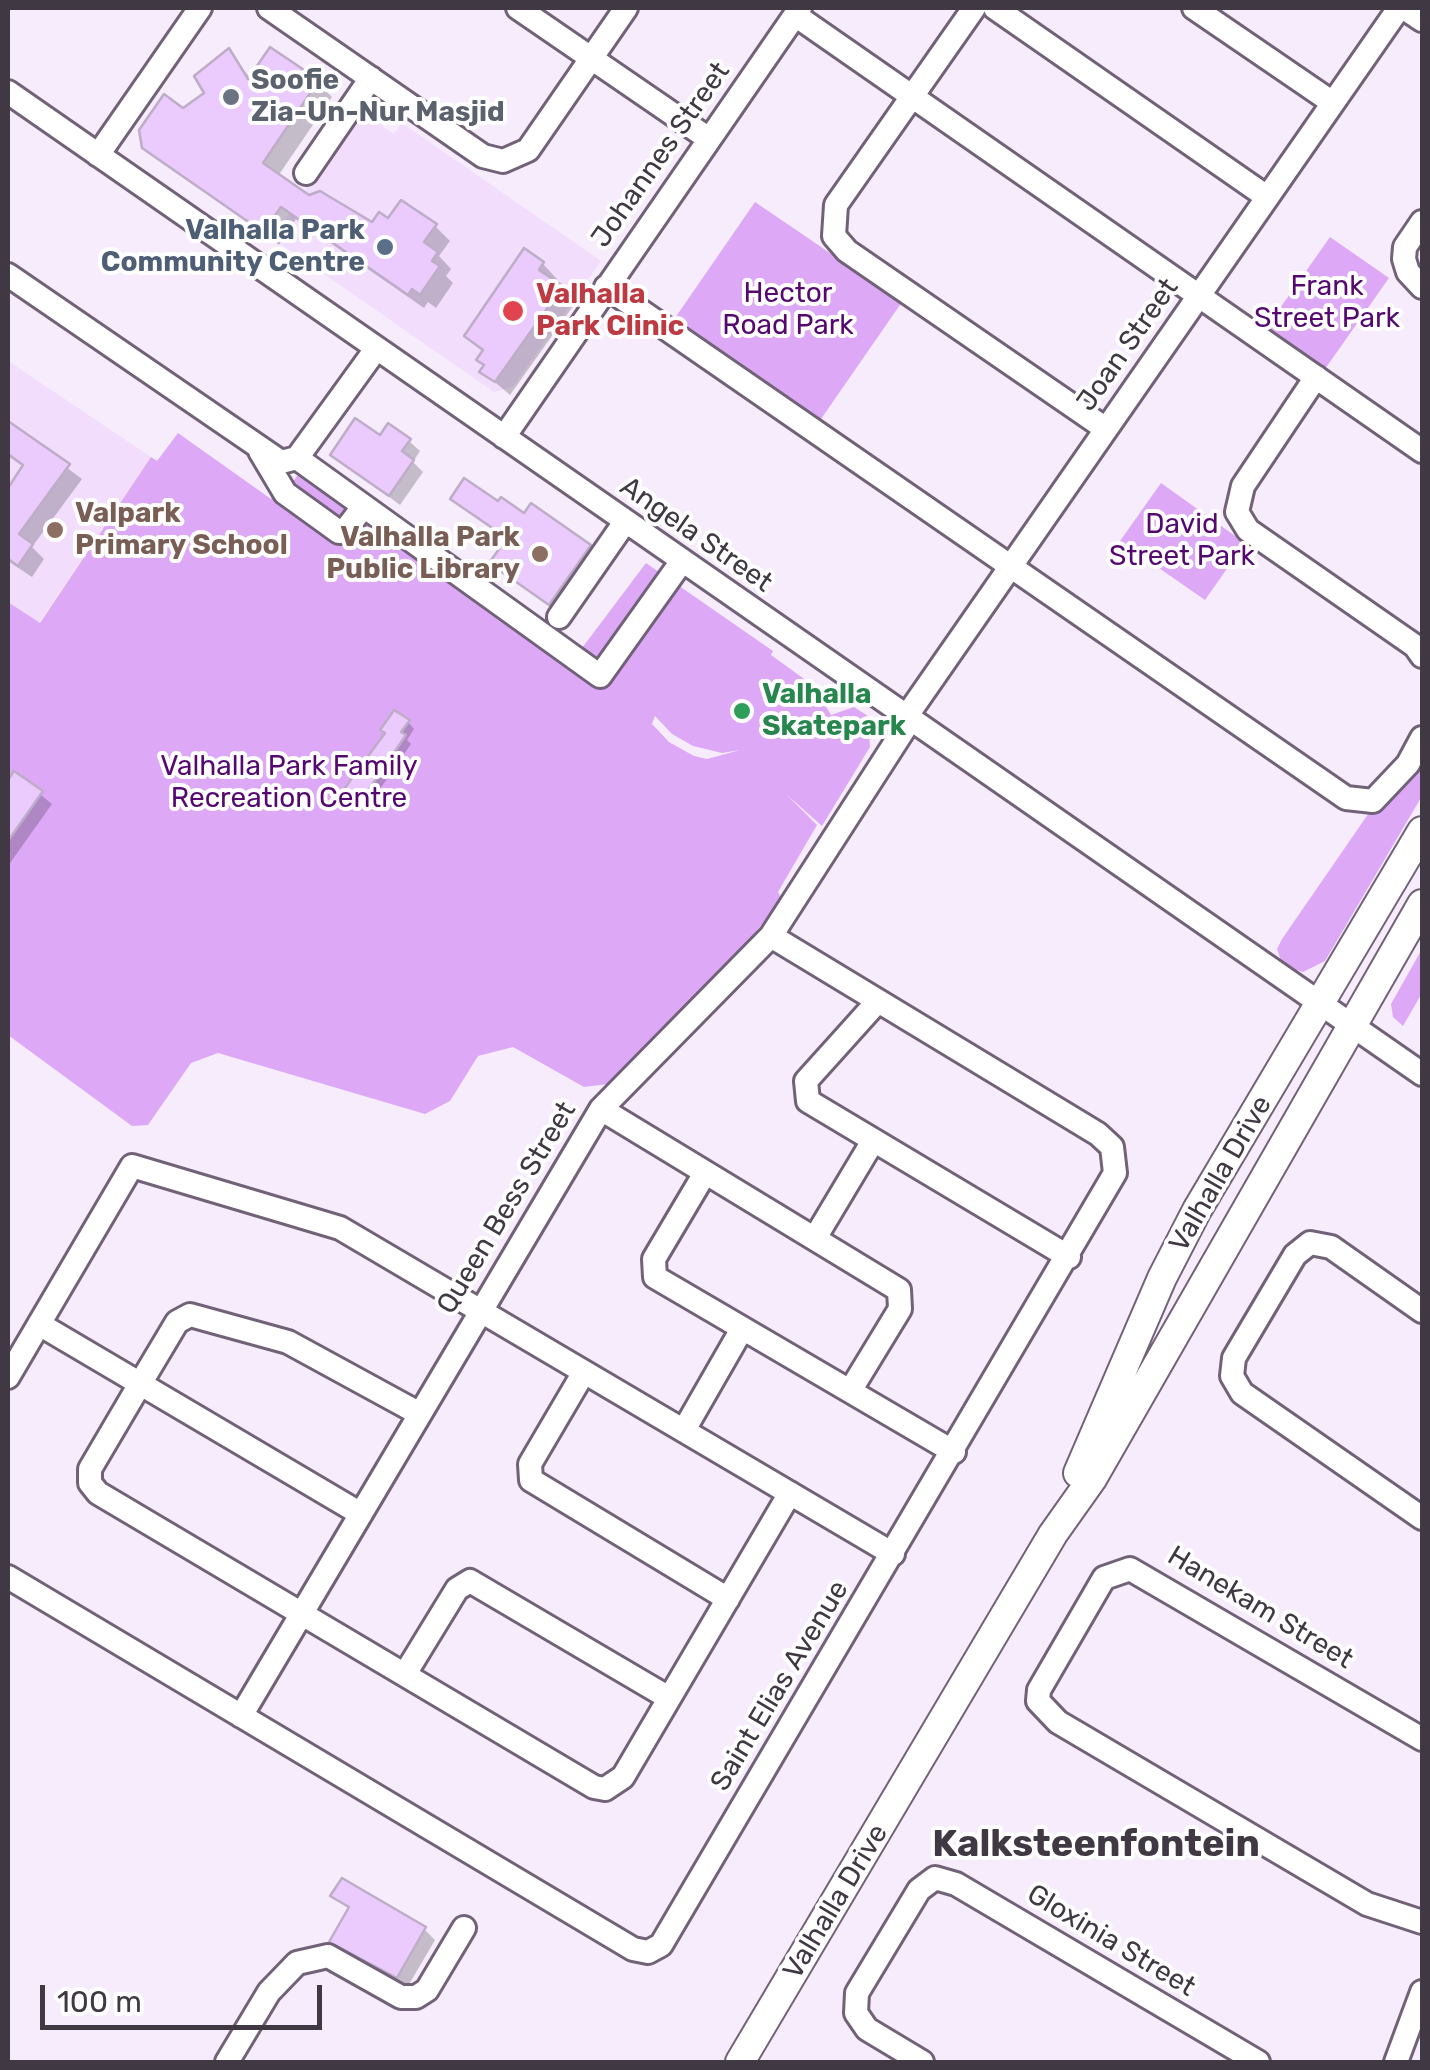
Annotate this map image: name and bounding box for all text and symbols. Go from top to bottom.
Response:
street label: Johannes Street [585,56,737,254]
place label: Soofie Zia-Un-Nur Masjid [251,64,505,130]
marker: Soofie Zia-Un-Nur Masjid [220,86,242,108]
place label: Valhalla Park Community Centre [101,214,365,280]
marker: Valhalla Park Community Centre [374,236,396,258]
park label: Frank Street Park [1254,270,1400,336]
street label: Joan Street [1070,272,1186,418]
park label: Hector Road Park [722,277,854,343]
place label: Valhalla Park Clinic [536,278,684,344]
marker: Valhalla Park Clinic [500,298,526,324]
street label: Angela Street [613,470,779,600]
place label: Valpark Primary School [75,497,288,563]
park label: David Street Park [1109,508,1255,574]
marker: Valpark Primary School [44,519,66,541]
place label: Valhalla Park Public Library [326,521,520,587]
marker: Valhalla Park Public Library [529,543,551,565]
place label: Valhalla Skatepark [762,678,906,744]
marker: Valhalla Skatepark [731,700,753,722]
park label: Valhalla Park Family Recreation Centre [160,750,418,816]
street label: Valhalla Drive [1163,1090,1279,1258]
street label: Queen Bess Street [430,1096,584,1320]
street label: Hanekam Street [1161,1539,1359,1677]
street label: Saint Elias Avenue [704,1575,856,1797]
street label: Valhalla Drive [777,1818,895,1986]
district label: Kalksteenfontein [932,1822,1260,1868]
street label: Gloxinia Street [1021,1878,1201,2004]
scale bar [45,1965,328,2027]
text: 100 m [57,1984,142,2020]

